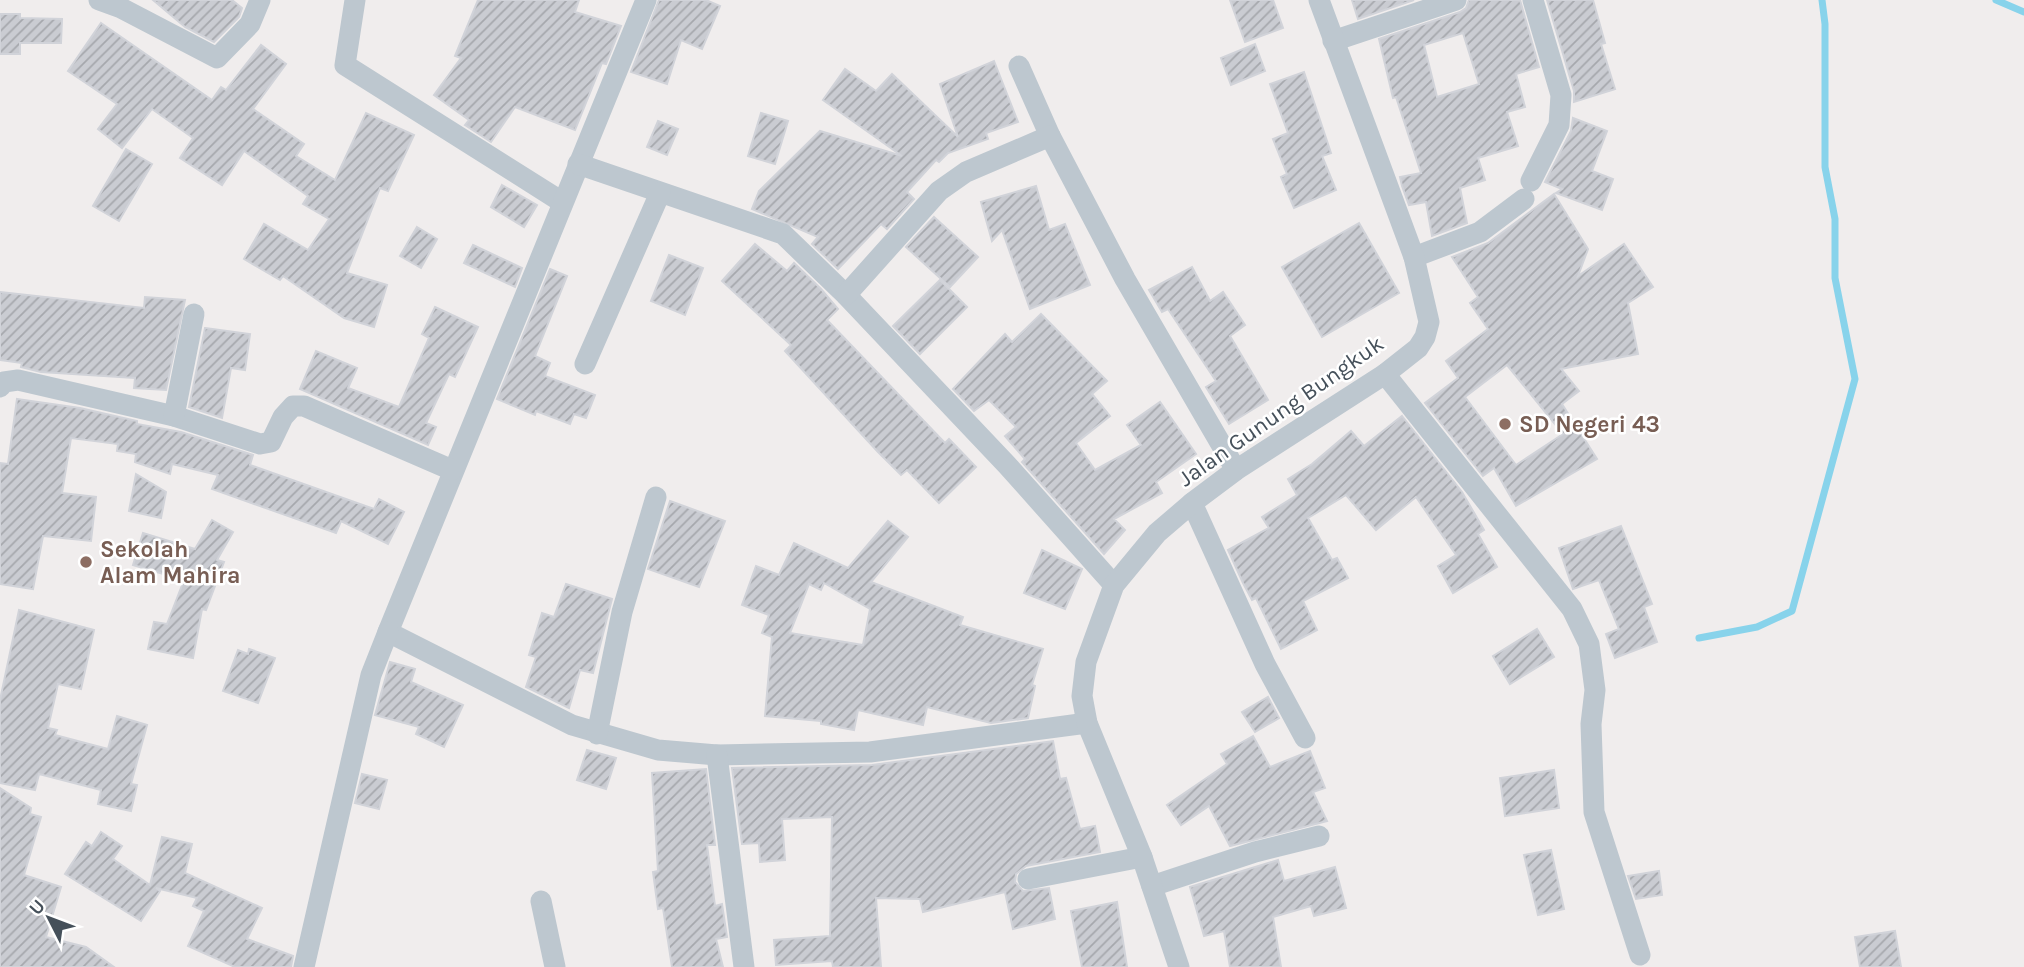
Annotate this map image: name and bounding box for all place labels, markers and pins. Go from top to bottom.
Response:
place label: SD Negeri 43 [1519,411,1660,438]
marker: SD Negeri 43 [1497,416,1513,432]
place label: Sekolah Alam Mahira [100,536,240,589]
marker: Sekolah Alam Mahira [78,554,94,570]

